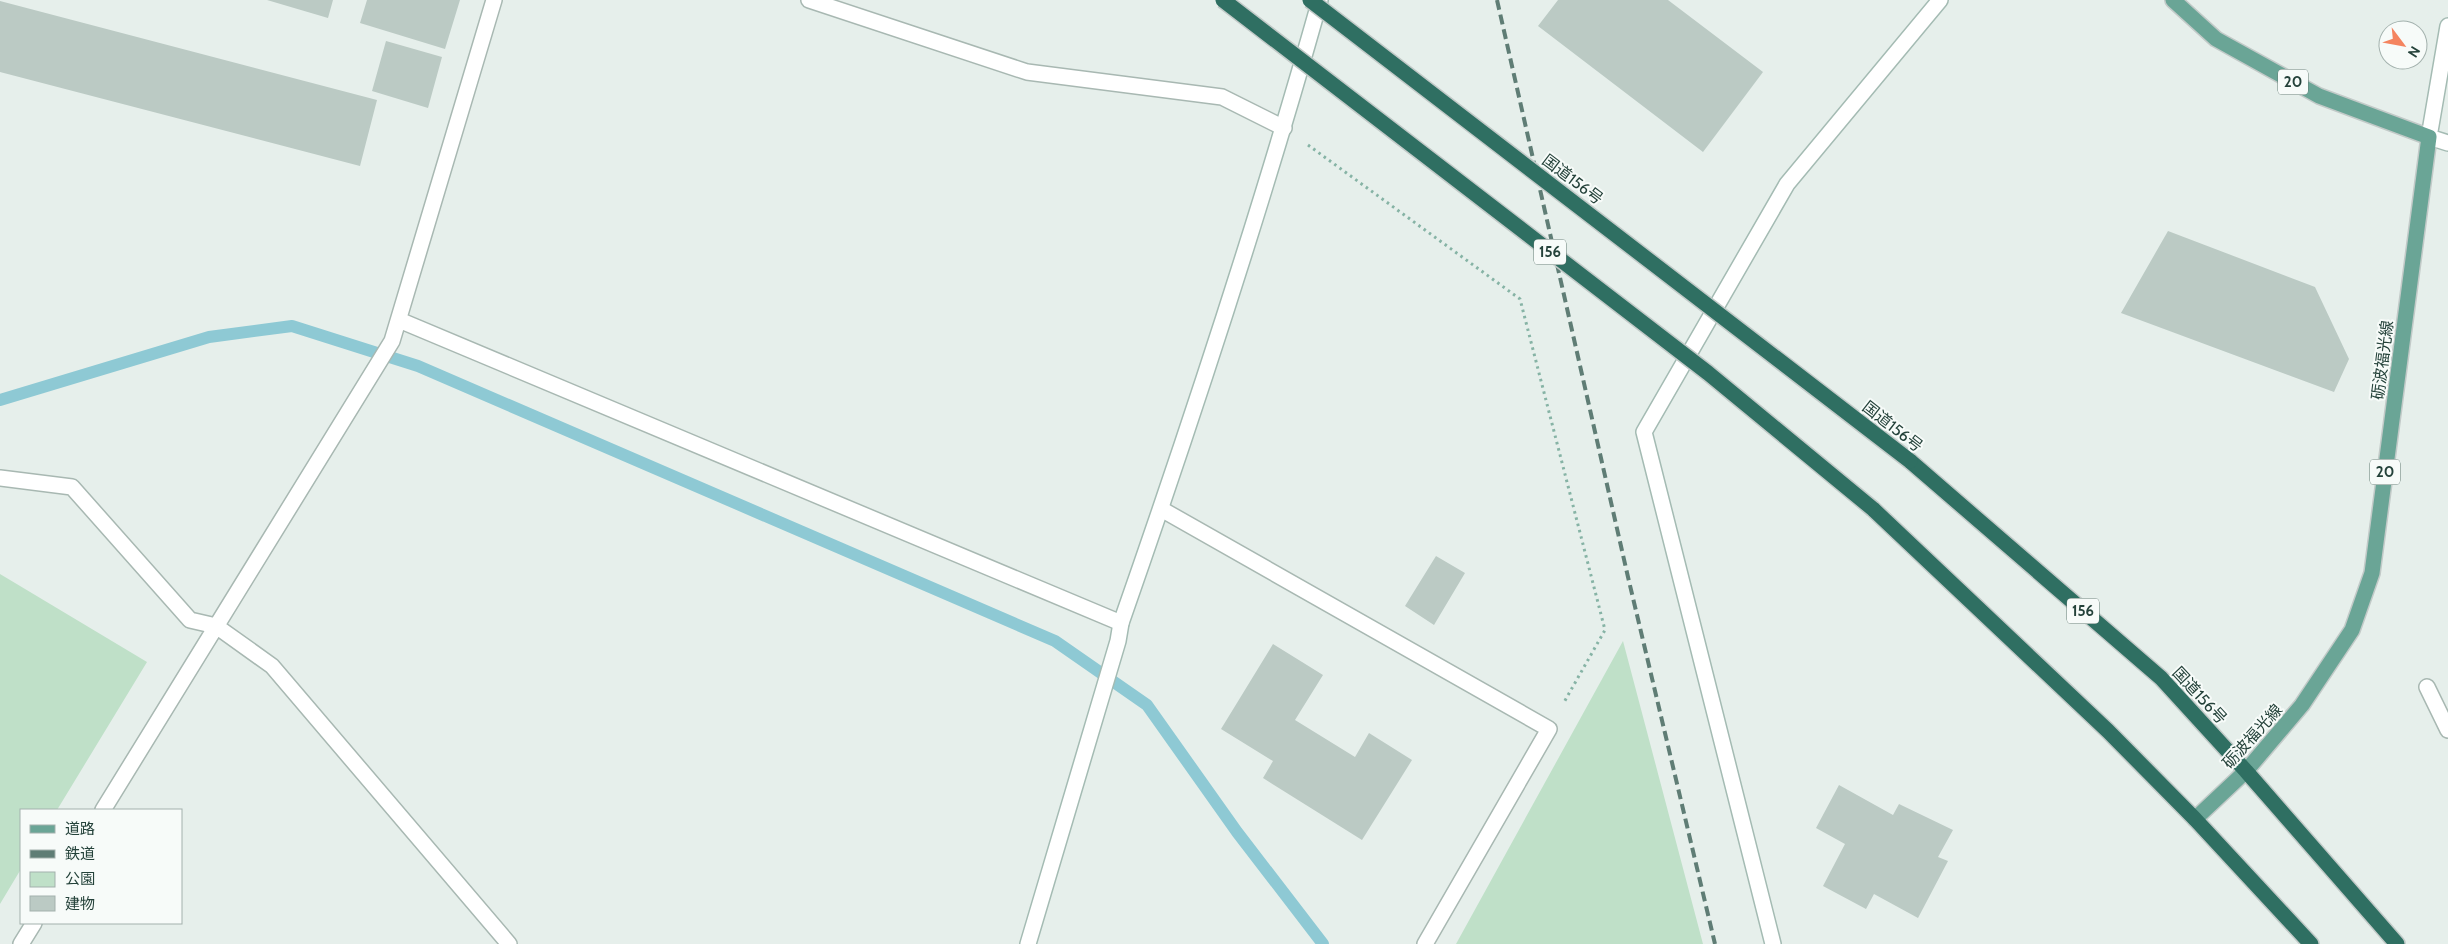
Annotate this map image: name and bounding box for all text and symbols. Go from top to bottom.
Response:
north arrow [2378,20,2428,70]
text: N [2404,43,2424,61]
road number: 20 [2278,70,2308,94]
street label: 国道156号 [1539,150,1607,208]
road number: 156 [1534,240,1566,264]
street label: 砺波福光線 [2368,319,2397,401]
street label: 国道156号 [1859,397,1927,456]
road number: 20 [2370,460,2400,484]
road number: 156 [2067,598,2099,624]
street label: 国道156号 [2168,663,2231,728]
street label: 砺波福光線 [2219,700,2286,772]
legend [20,809,182,924]
text: 道路 [65,820,95,838]
text: 鉄道 [65,845,95,863]
text: 公園 [65,870,95,888]
text: 建物 [65,895,95,913]

